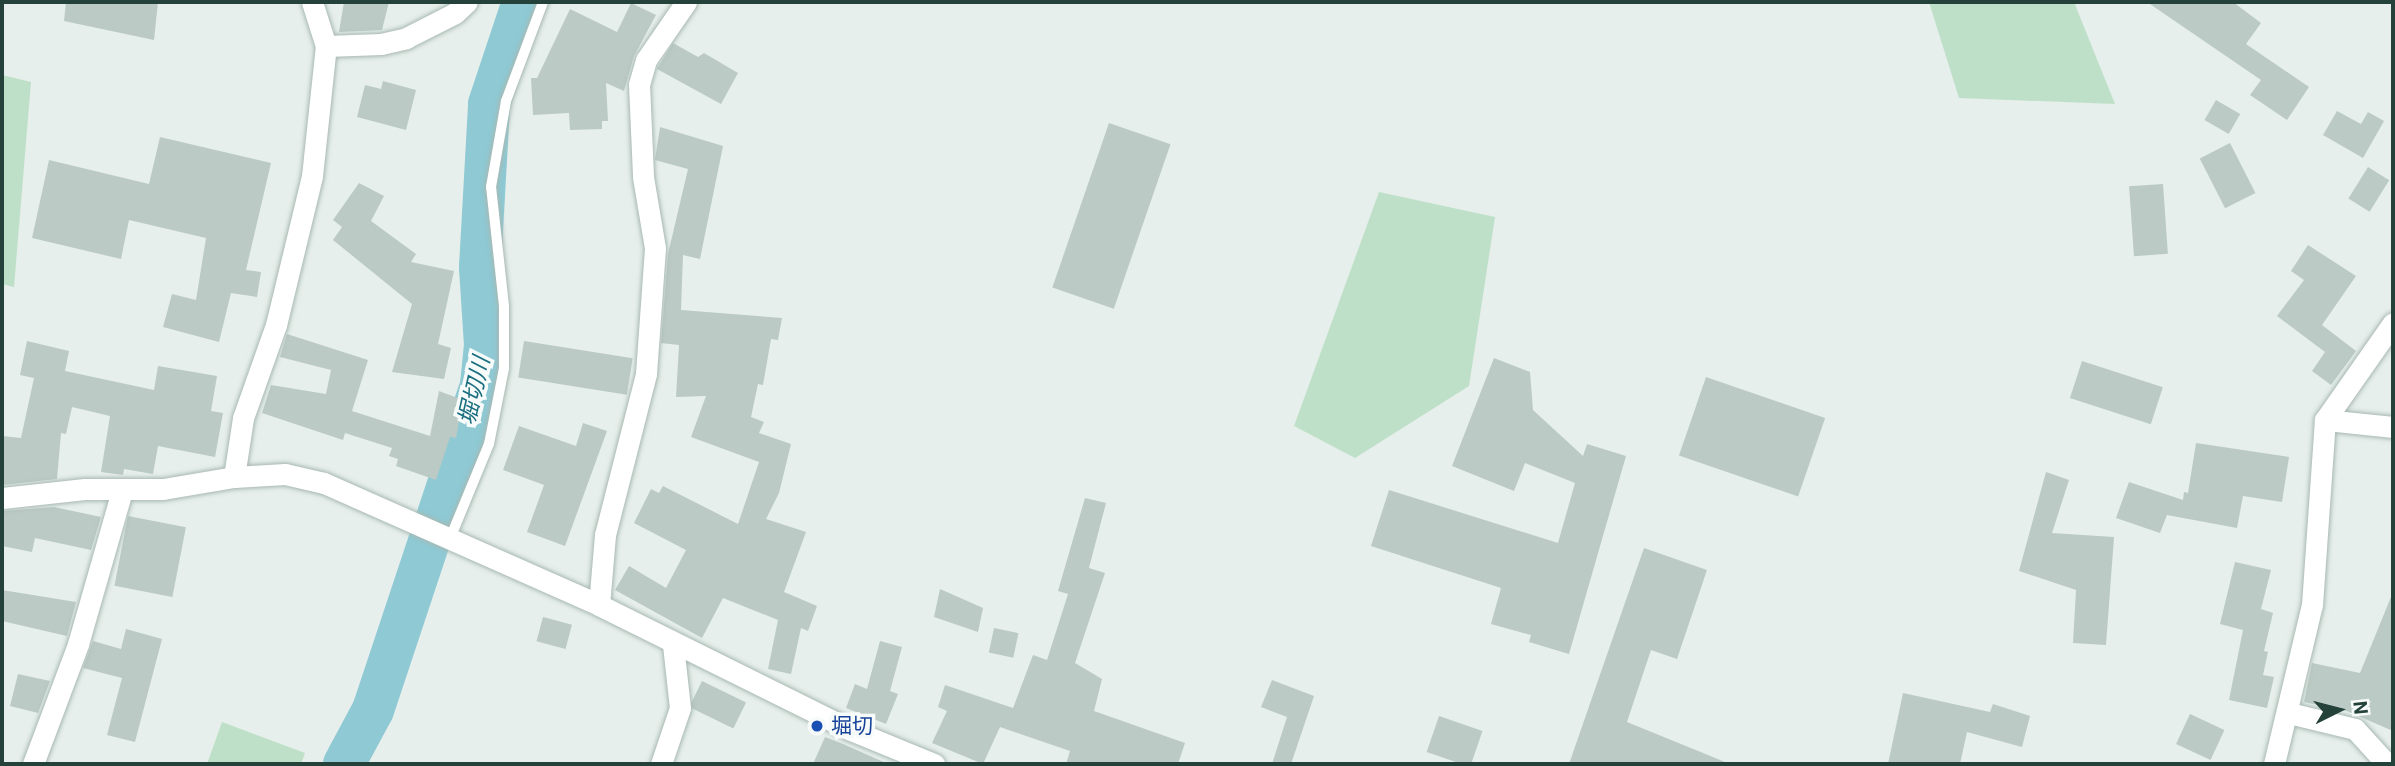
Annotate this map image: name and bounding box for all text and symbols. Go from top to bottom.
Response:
water label: 堀切川 [454,354,496,428]
north arrow [2304,675,2374,745]
text: N [2348,700,2373,716]
place label: 堀切 [831,713,873,739]
marker: 堀切 [809,718,825,734]

